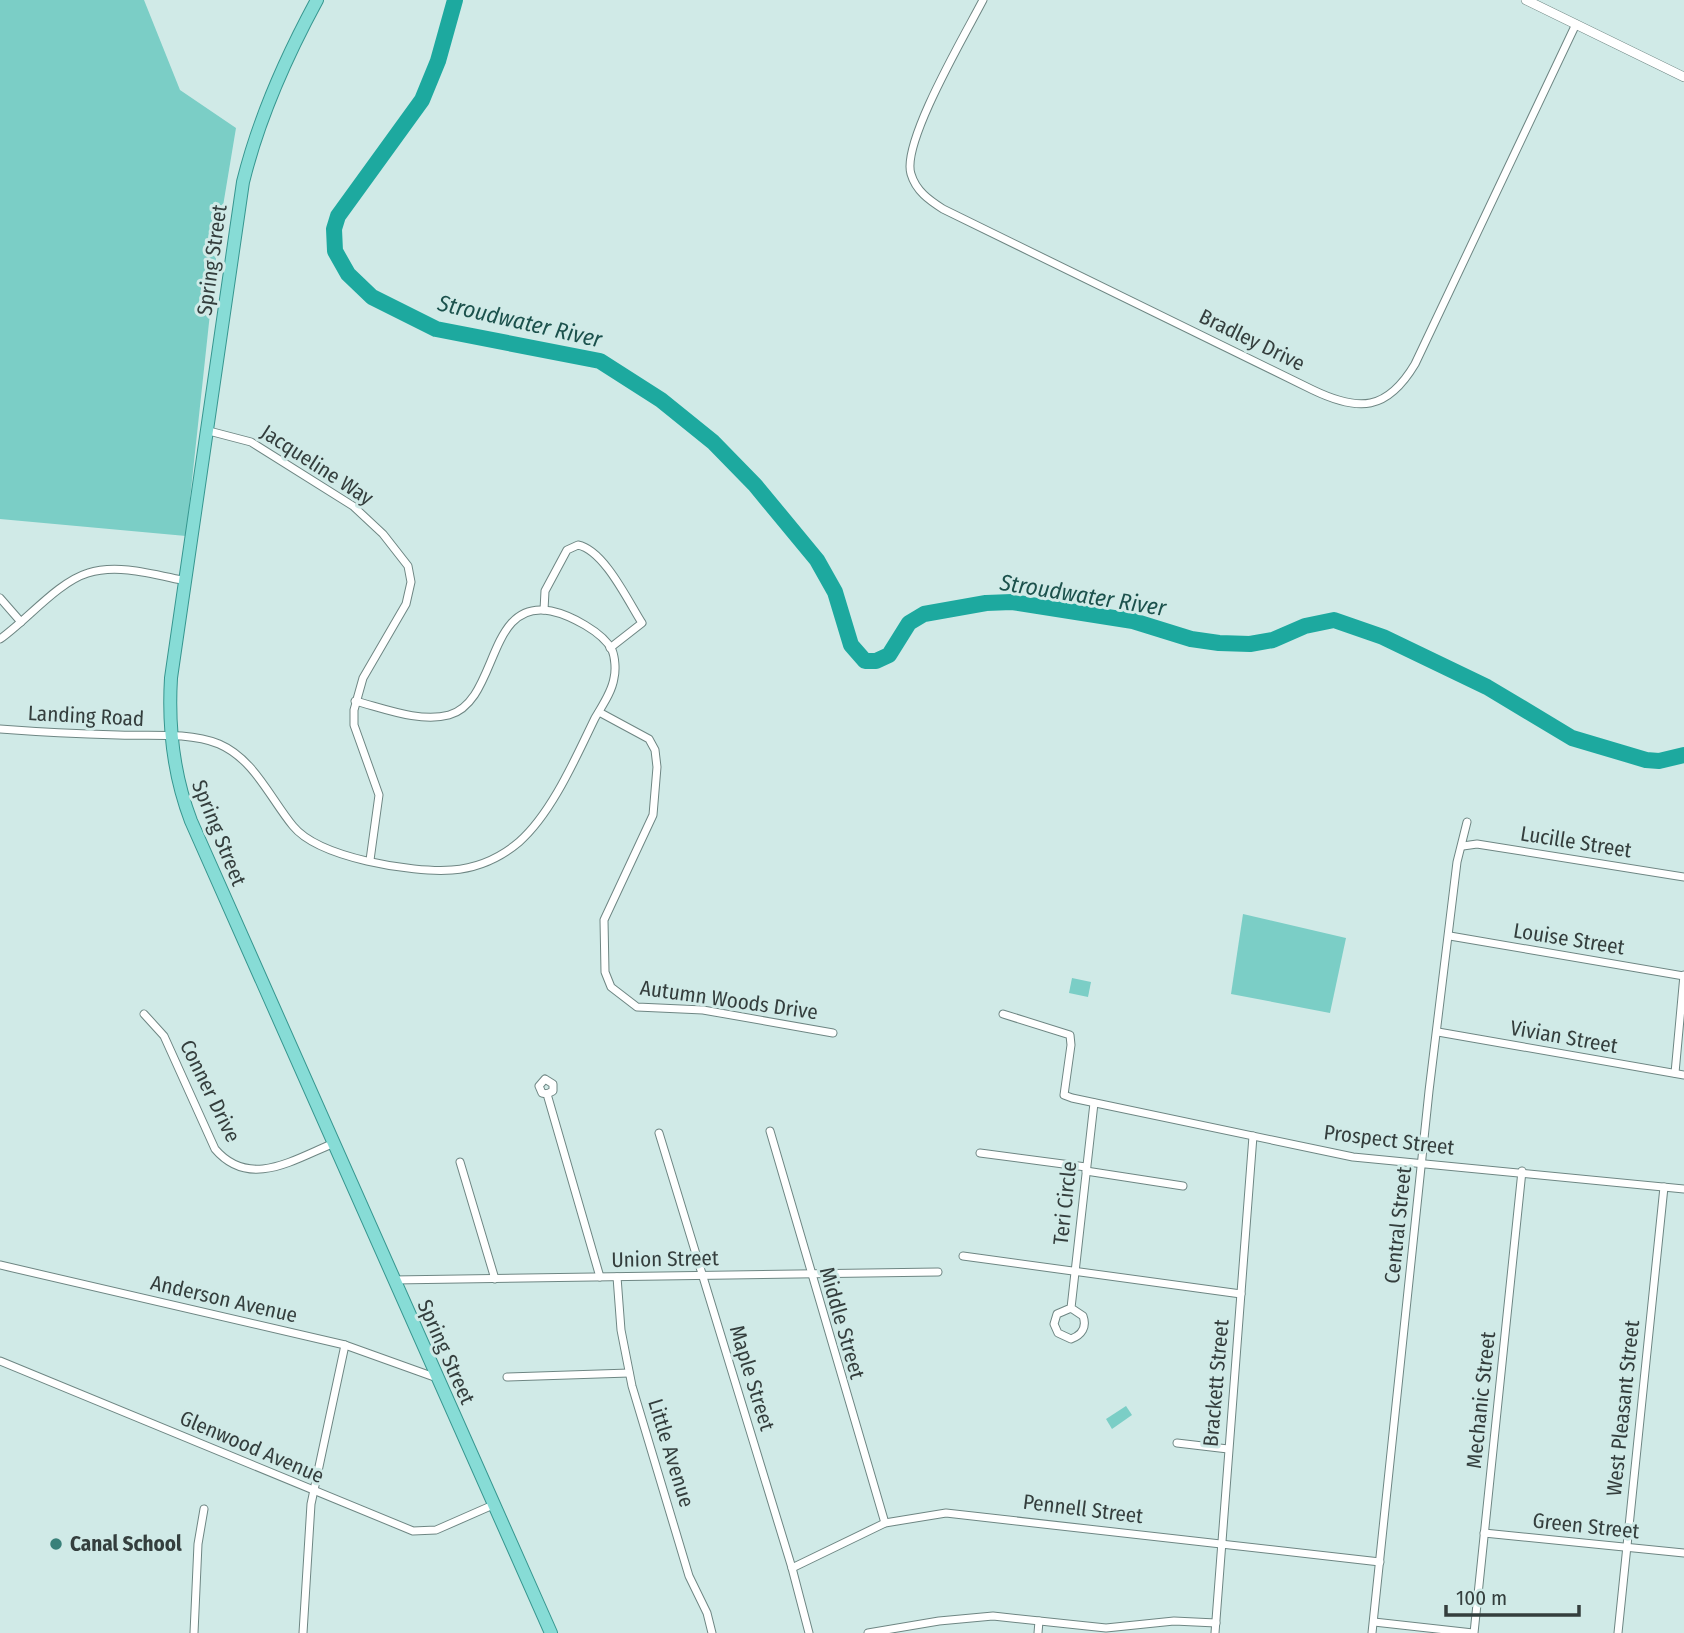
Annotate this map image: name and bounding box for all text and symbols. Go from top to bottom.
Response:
street label: Spring Street [191,203,233,317]
water label: Stroudwater River [434,288,606,354]
street label: Bradley Drive [1195,303,1309,377]
street label: Jacqueline Way [256,419,379,511]
water label: Stroudwater River [997,568,1169,622]
street label: Landing Road [27,700,145,732]
street label: Spring Street [186,776,252,890]
street label: Lucille Street [1519,820,1634,864]
street label: Louise Street [1512,917,1627,961]
street label: Autumn Woods Drive [638,975,820,1025]
street label: Vivian Street [1508,1015,1620,1059]
street label: Conner Drive [174,1036,246,1146]
street label: Prospect Street [1322,1119,1456,1161]
street label: Teri Circle [1048,1160,1082,1246]
street label: Central Street [1379,1165,1417,1285]
street label: Union Street [611,1245,719,1273]
street label: Middle Street [814,1264,870,1382]
street label: Anderson Avenue [148,1269,300,1329]
street label: Spring Street [411,1296,481,1408]
street label: Brackett Street [1197,1318,1235,1448]
street label: West Pleasant Street [1601,1319,1645,1497]
street label: Maple Street [724,1322,780,1434]
street label: Mechanic Street [1461,1330,1501,1470]
street label: Little Avenue [642,1396,700,1510]
street label: Glenwood Avenue [176,1405,328,1489]
street label: Pennell Street [1021,1489,1145,1529]
street label: Green Street [1531,1507,1641,1545]
place label: Canal School [70,1531,182,1557]
marker: Canal School [48,1536,64,1552]
scale bar [1446,1574,1579,1618]
text: 100 m [1456,1585,1507,1611]

